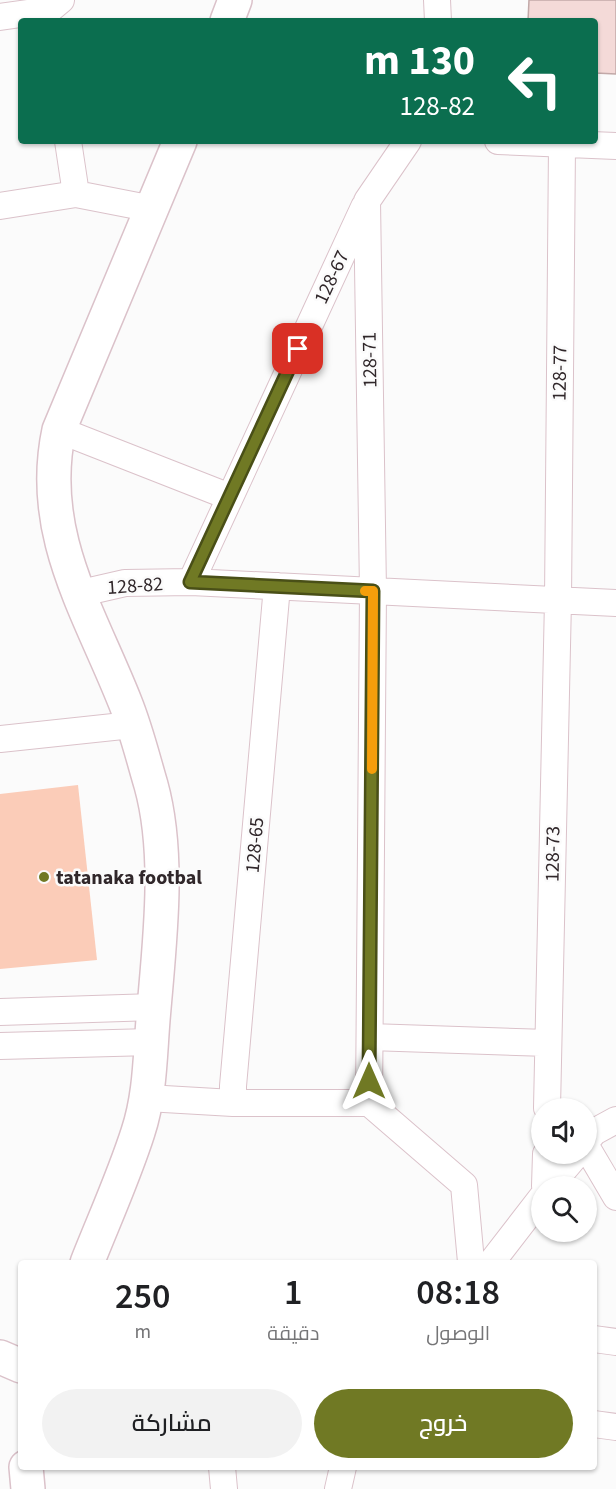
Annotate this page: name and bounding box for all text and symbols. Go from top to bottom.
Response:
text: 130 m [364,31,475,91]
icon: left [496,42,574,120]
text: 128-82 [400,87,475,126]
street label: 128-67 [307,246,356,309]
pin [272,323,323,374]
icon: arrive [281,332,314,365]
street label: 128-71 [356,332,384,388]
street label: 128-77 [546,345,574,401]
street label: 128-82 [106,570,164,602]
street label: 128-65 [239,816,271,874]
street label: 128-73 [539,826,567,882]
place label: tatanaka footbal [56,864,202,892]
marker: tatanaka footbal [37,870,51,884]
position arrow [337,1049,401,1113]
map controls [531,1098,597,1242]
button: sound [531,1098,597,1164]
button: search [531,1176,597,1242]
text: 1 [284,1267,303,1318]
text: 08:18 [416,1267,500,1318]
text: 250 [115,1271,170,1322]
text: m [134,1318,151,1346]
text: دقيقة [267,1320,319,1348]
text: الوصول [426,1320,490,1348]
button: مشاركة [42,1389,302,1458]
button: خروج [314,1389,573,1458]

